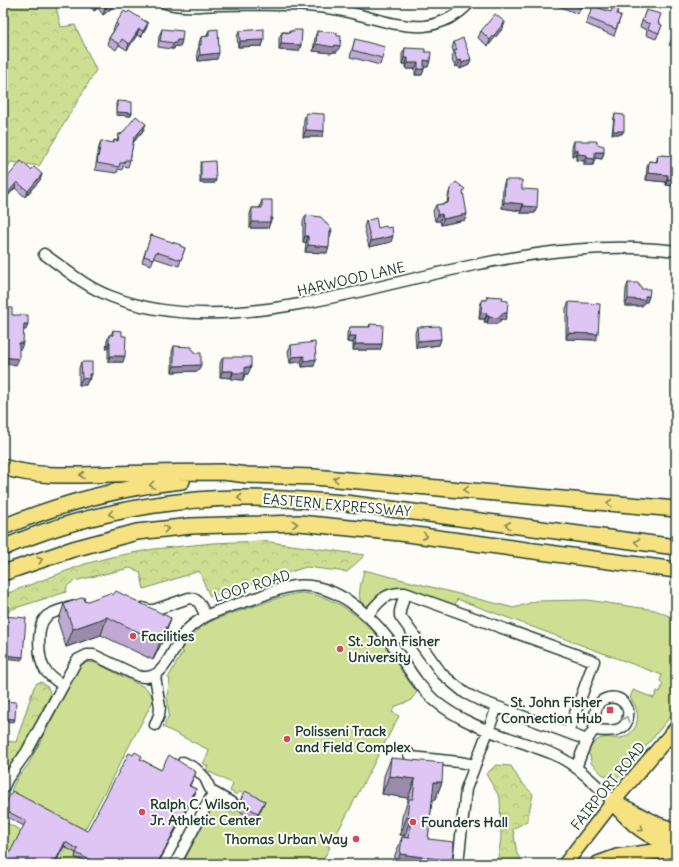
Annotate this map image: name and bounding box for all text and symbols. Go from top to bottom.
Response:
street label: HARWOOD LANE [295,258,407,300]
one-way arrow [79,471,85,479]
one-way arrow [333,474,339,483]
one-way arrow [149,480,155,489]
one-way arrow [463,486,469,495]
street label: EASTERN EXPRESSWAY [262,490,412,520]
one-way arrow [237,494,243,502]
one-way arrow [606,499,612,508]
one-way arrow [108,509,114,517]
one-way arrow [292,520,298,528]
one-way arrow [505,521,511,530]
one-way arrow [163,525,169,534]
one-way arrow [422,531,428,540]
one-way arrow [634,538,640,547]
one-way arrow [36,556,43,565]
street label: LOOP ROAD [212,566,293,606]
place label: Facilities [141,627,195,645]
marker: Facilities [128,631,138,641]
place label: St. John Fisher University [348,632,440,666]
marker: St. John Fisher University [335,644,345,654]
place label: St. John Fisher Connection Hub [501,693,602,727]
marker: St. John Fisher Connection Hub [605,705,615,715]
one-way arrow [621,716,630,723]
place label: Polisseni Track and Field Complex [295,722,411,756]
marker: Polisseni Track and Field Complex [282,734,292,744]
street label: FAIRPORT ROAD [567,738,649,834]
place label: Ralph C. Wilson, Jr. Athletic Center [150,795,261,829]
marker: Ralph C. Wilson, Jr. Athletic Center [137,807,147,817]
place label: Founders Hall [421,813,508,831]
marker: Founders Hall [408,817,418,827]
one-way arrow [637,824,644,832]
place label: Thomas Urban Way [224,830,348,848]
marker: Thomas Urban Way [351,834,361,844]

